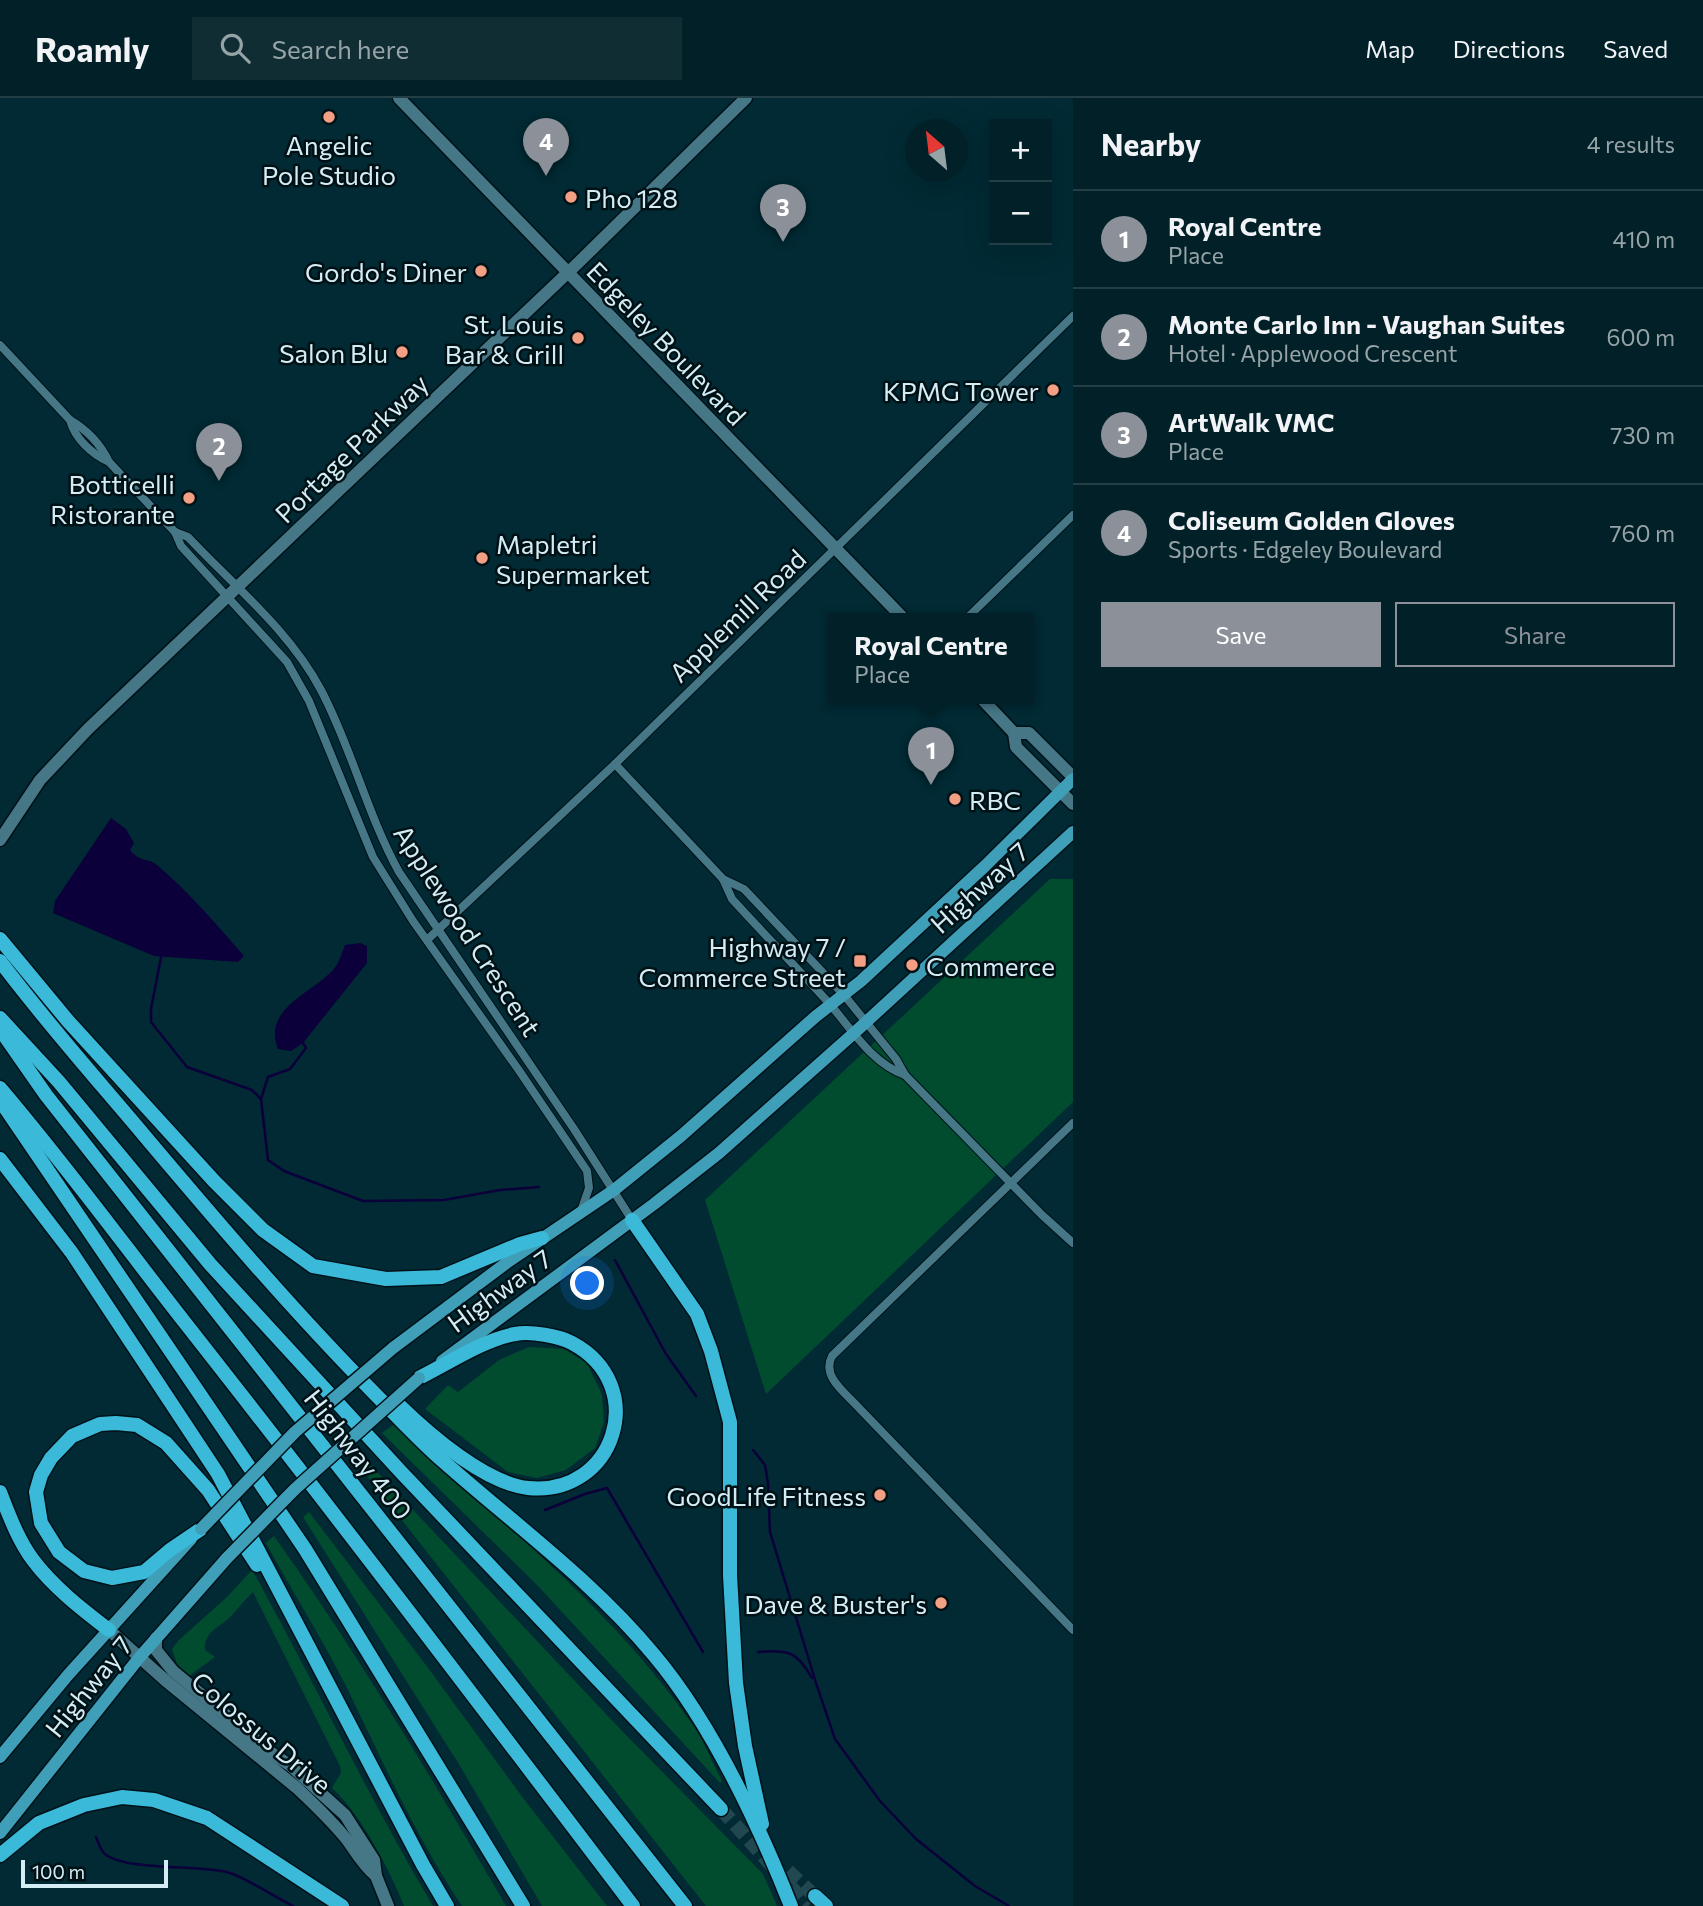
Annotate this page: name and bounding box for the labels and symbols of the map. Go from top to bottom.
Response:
marker: Angelic Pole Studio [321,109,337,125]
pin: 4 [523,118,569,176]
north arrow [905,119,968,182]
place label: Angelic Pole Studio [262,129,396,190]
place label: Pho 128 [585,182,678,213]
pin: 3 [760,184,806,242]
marker: Pho 128 [563,189,579,205]
street label: Edgeley Boulevard [581,255,753,431]
place label: Gordo's Diner [305,256,467,287]
marker: Gordo's Diner [473,263,489,279]
place label: St. Louis Bar & Grill [445,308,564,369]
marker: St. Louis Bar & Grill [570,330,586,346]
place label: Salon Blu [279,337,388,368]
marker: Salon Blu [394,344,410,360]
street label: Portage Parkway [268,367,434,529]
place label: KPMG Tower [883,375,1039,406]
marker: KPMG Tower [1045,382,1061,398]
pin: 2 [196,423,242,481]
place label: Botticelli Ristorante [50,468,175,529]
marker: Botticelli Ristorante [181,490,197,506]
place label: Mapletri Supermarket [496,528,650,589]
street label: Applemill Road [662,542,812,688]
marker: Mapletri Supermarket [474,550,490,566]
pin: 1 [908,727,954,785]
place label: RBC [969,784,1021,815]
marker: RBC [947,791,963,807]
street label: Applewood Crescent [388,819,548,1041]
street label: Highway 7 [924,835,1034,939]
place label: Highway 7 / Commerce Street [639,931,846,992]
place label: Commerce [926,950,1055,981]
marker: Highway 7 / Commerce Street [852,953,868,969]
marker: Commerce [904,957,920,973]
street label: Highway 7 [441,1242,557,1338]
your location [570,1266,604,1300]
street label: Highway 400 [299,1383,419,1525]
place label: GoodLife Fitness [666,1480,866,1511]
marker: GoodLife Fitness [872,1487,888,1503]
place label: Dave & Buster's [744,1588,927,1619]
marker: Dave & Buster's [933,1595,949,1611]
street label: Highway 7 [38,1629,138,1743]
street label: Colossus Drive [186,1665,338,1799]
scale bar [21,1857,168,1889]

